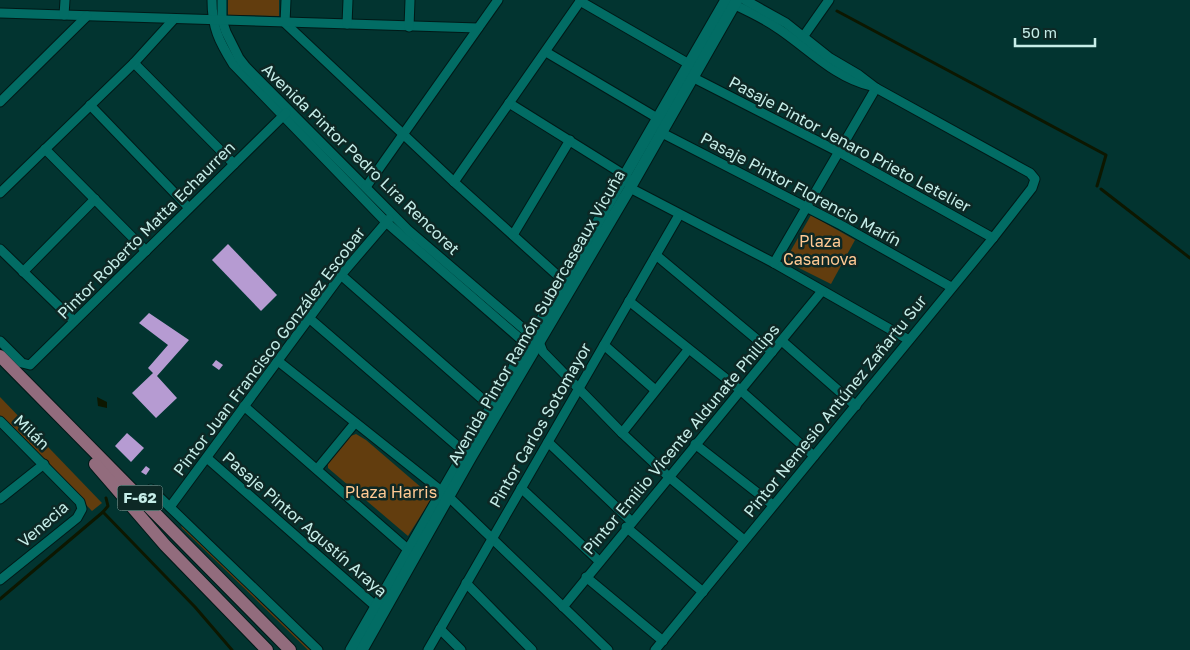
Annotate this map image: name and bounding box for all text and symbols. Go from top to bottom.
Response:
scale bar [1015,15,1095,47]
text: 50 m [1022,23,1057,41]
street label: Avenida Pintor Pedro Lira Rencoret [258,59,464,259]
street label: Pasaje Pintor Jenaro Prieto Letelier [726,72,974,216]
street label: Pasaje Pintor Florencio Marín [697,128,905,250]
street label: Pintor Roberto Matta Echaurren [53,137,239,323]
street label: Avenida Pintor Ramón Subercaseaux Vicuña [443,166,629,468]
street label: Pintor Juan Francisco González Escobar [169,223,369,479]
park label: Plaza Casanova [783,231,857,269]
street label: Pintor Nemesio Antúnez Zañartu Sur [739,291,931,521]
street label: Pintor Emilio Vicente Aldunate Phillips [579,320,783,558]
street label: Pintor Carlos Sotomayor [485,339,595,511]
street label: Milán [10,410,54,454]
street label: Pasaje Pintor Agustín Araya [219,447,391,601]
park label: Plaza Harris [345,482,437,502]
road number: F-62 [118,486,162,510]
street label: Venecia [14,497,72,551]

